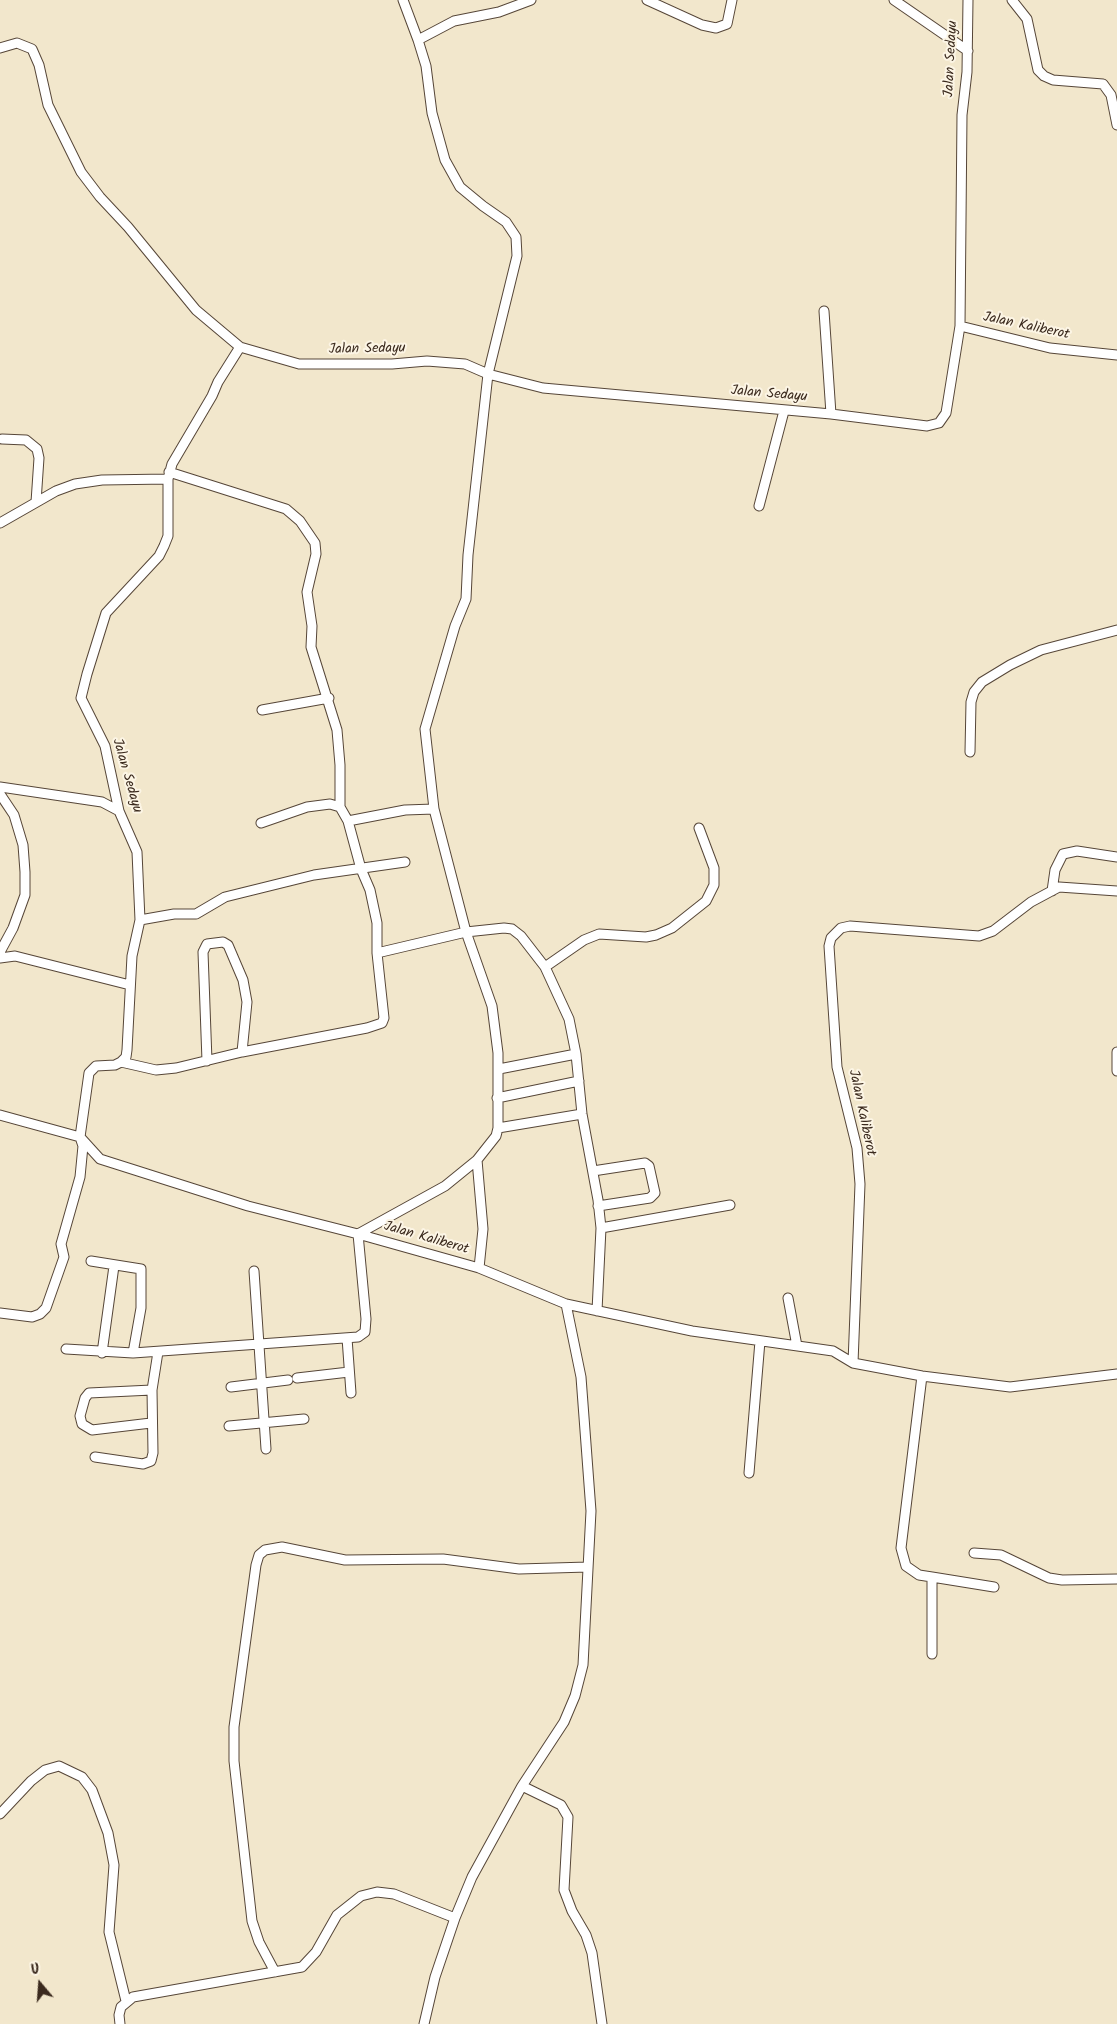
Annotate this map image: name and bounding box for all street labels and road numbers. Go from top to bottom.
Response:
street label: Jalan Sedayu [942,20,962,98]
street label: Jalan Kaliberot [981,310,1071,344]
street label: Jalan Sedayu [328,341,406,359]
street label: Jalan Sedayu [730,383,808,407]
street label: Jalan Sedayu [107,737,145,815]
street label: Jalan Kaliberot [844,1068,878,1158]
street label: Jalan Kaliberot [381,1219,471,1259]

